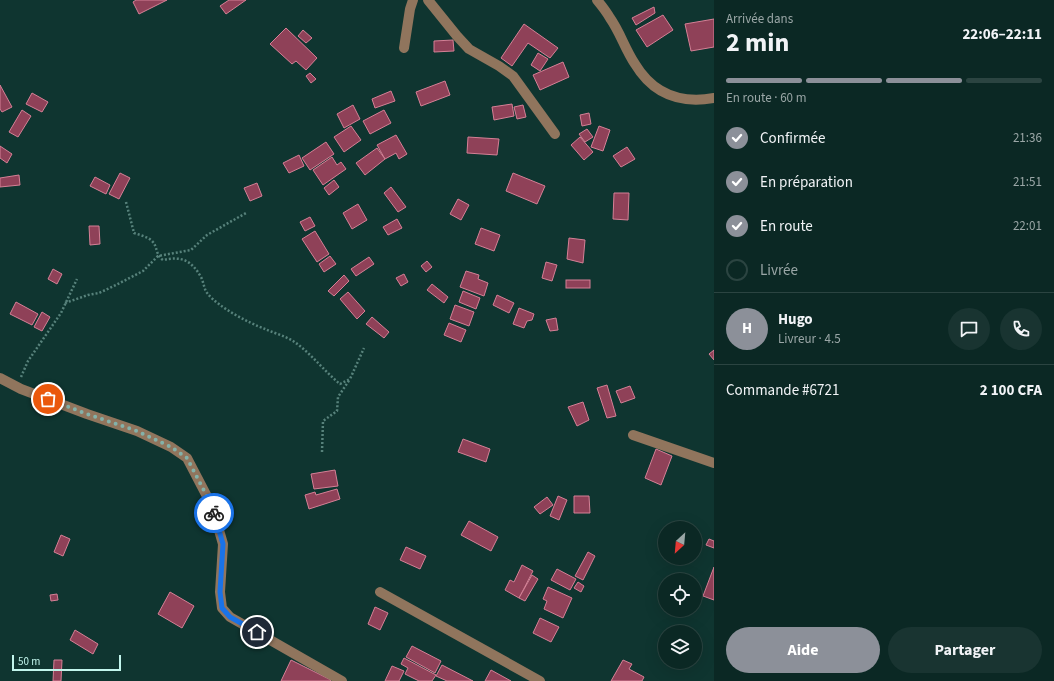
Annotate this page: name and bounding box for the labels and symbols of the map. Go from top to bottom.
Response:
pin [31,382,65,416]
courier [194,493,234,533]
north arrow [658,521,702,565]
pin [240,615,274,649]
scale bar [12,653,121,672]

